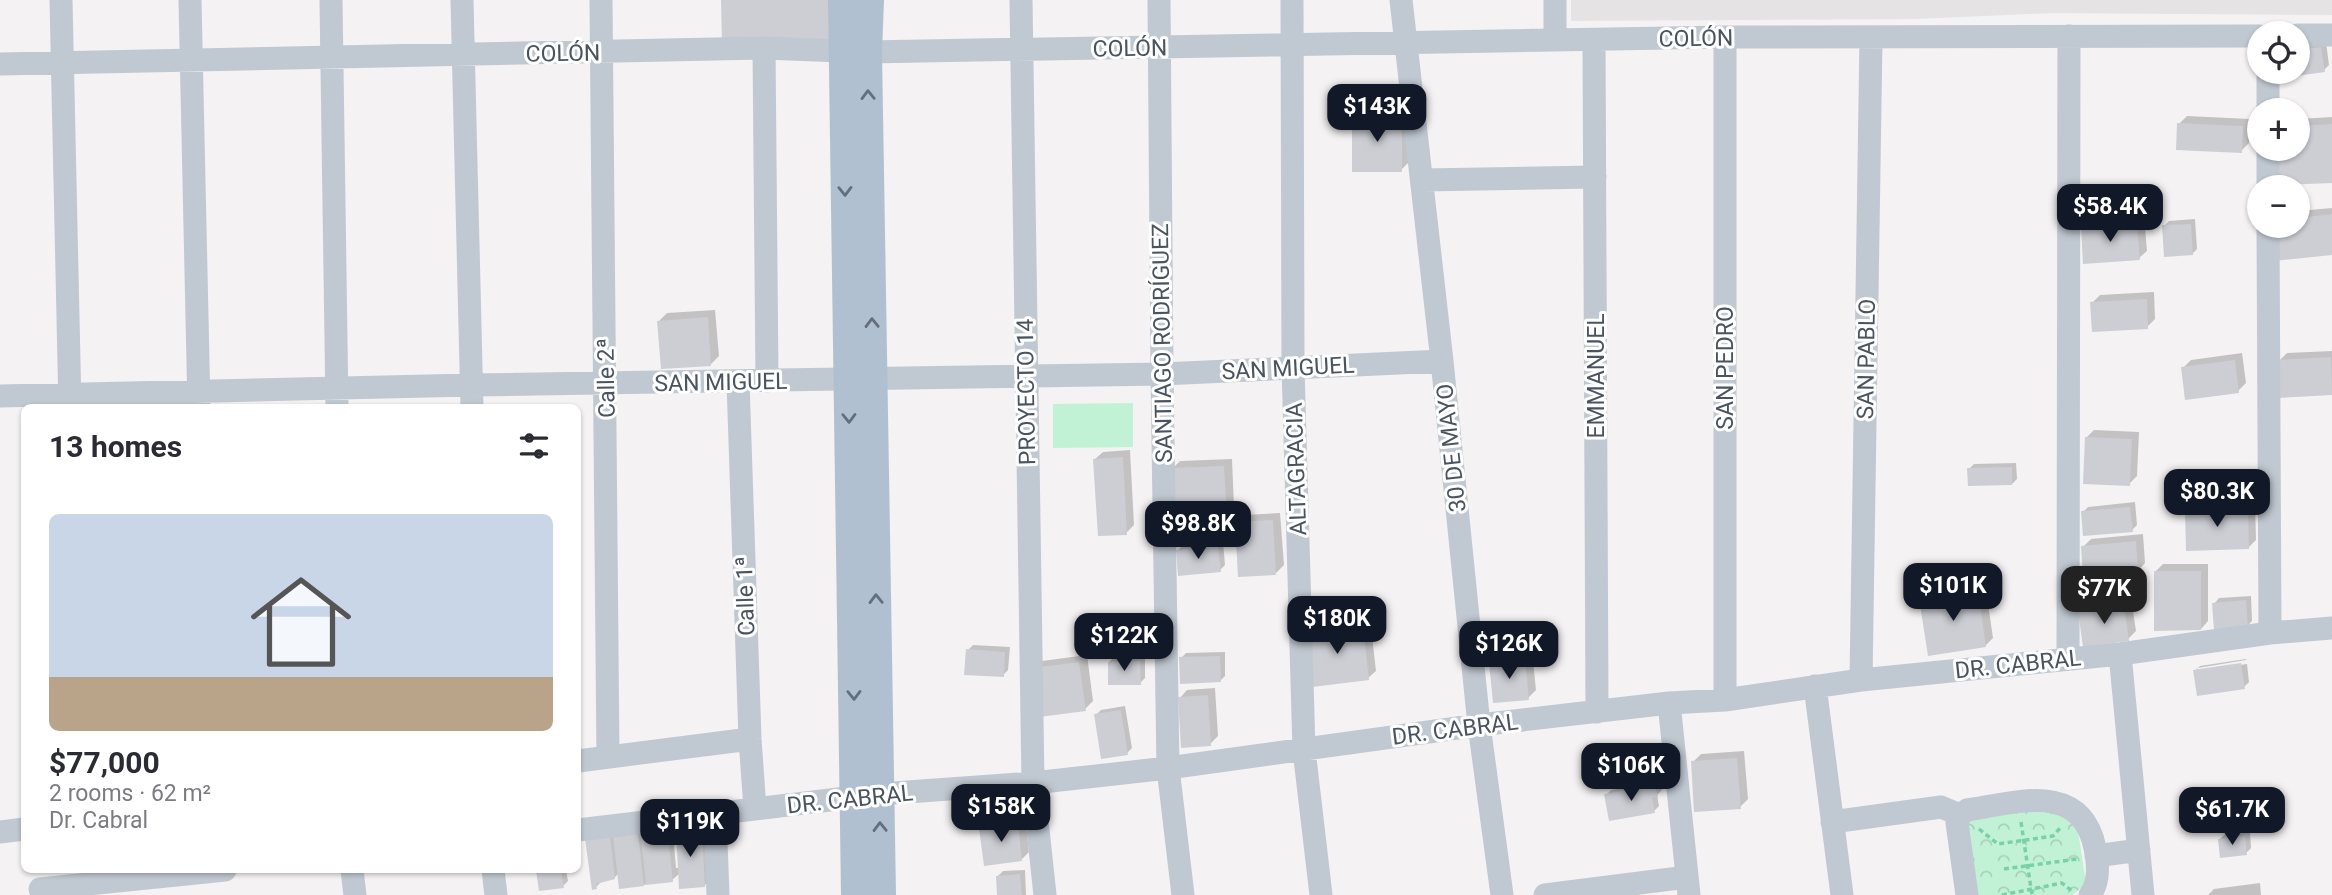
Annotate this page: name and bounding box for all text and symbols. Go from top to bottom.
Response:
map controls [2247,21,2310,238]
button: locate [2247,21,2310,84]
street label: COLÓN [1658,23,1734,53]
street label: COLÓN [1092,33,1168,63]
street label: COLÓN [525,38,601,68]
pin: $143K [1328,85,1426,144]
one-way arrow [860,90,876,100]
text: $143K [1343,93,1411,120]
button: + [2247,98,2310,161]
button: − [2247,175,2310,238]
pin: $58.4K [2053,184,2167,244]
one-way arrow [837,186,853,196]
text: $58.4K [2073,193,2147,220]
street label: SANTIAGO RODRÍGUEZ [1146,223,1178,463]
street label: SAN PABLO [1852,299,1881,420]
street label: SAN PEDRO [1712,306,1739,430]
street label: EMMANUEL [1583,313,1610,439]
one-way arrow [864,317,879,328]
street label: PROYECTO 14 [1012,319,1041,465]
street label: Calle 2ª [592,338,621,418]
street label: SAN MIGUEL [1221,352,1355,385]
street label: SAN MIGUEL [654,368,788,397]
street label: 30 DE MAYO [1431,382,1472,513]
street label: ALTAGRACIA [1281,402,1312,536]
one-way arrow [842,413,857,424]
icon: filters [515,427,553,465]
text: 13 homes [49,429,182,464]
pin: $80.3K [2160,470,2274,529]
text: $80.3K [2180,478,2254,505]
pin: $98.8K [1141,502,1255,561]
text: $98.8K [1161,510,1235,537]
street label: Calle 1ª [731,556,760,636]
icon: home [238,559,364,685]
pin: $101K [1904,564,2002,623]
pin: $77K [2063,566,2145,626]
text: $101K [1919,572,1987,599]
text: $77K [2077,575,2131,602]
one-way arrow [869,594,884,605]
pin: $180K [1288,596,1386,656]
text: $180K [1303,605,1371,632]
pin: $122K [1075,614,1173,673]
text: $122K [1090,622,1158,649]
pin: $126K [1460,622,1558,681]
text: $126K [1475,630,1543,657]
street label: DR. CABRAL [1954,644,2083,685]
one-way arrow [846,689,861,700]
street label: DR. CABRAL [1390,708,1520,751]
pin: $106K [1582,744,1680,803]
text: $77,000 [49,745,160,780]
text: $106K [1597,752,1665,779]
street label: DR. CABRAL [786,779,915,820]
text: 2 rooms · 62 m² [49,780,211,807]
pin: $158K [952,784,1050,844]
pin: $61.7K [2175,788,2289,847]
text: $158K [967,793,1035,820]
text: $61.7K [2195,796,2269,823]
pin: $119K [641,800,739,859]
text: Dr. Cabral [49,807,148,834]
text: $119K [656,808,724,835]
one-way arrow [872,821,888,832]

